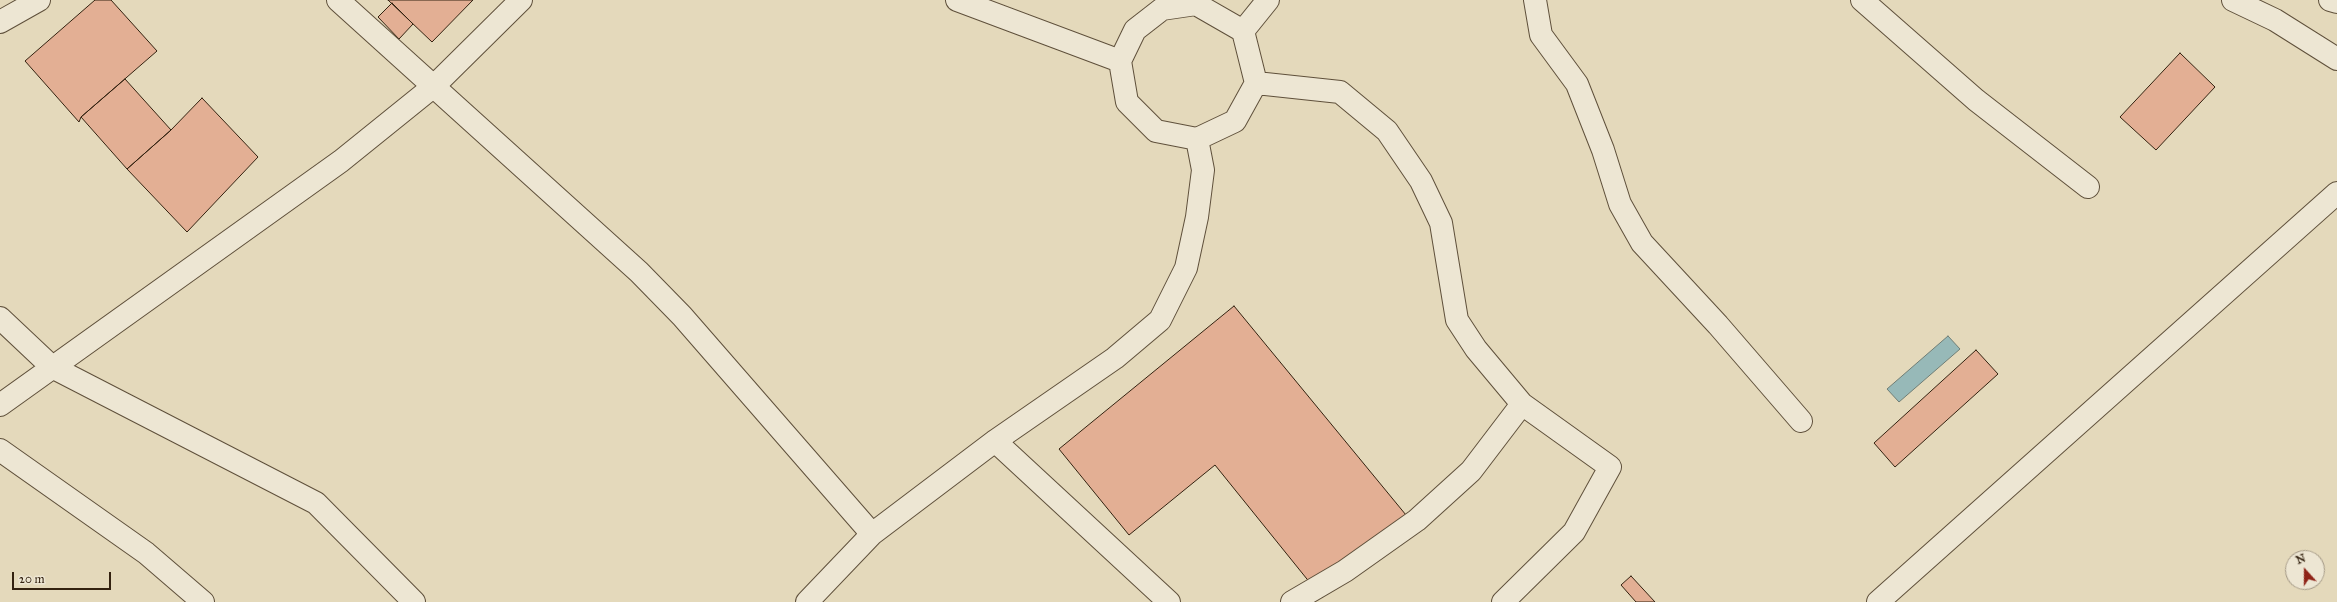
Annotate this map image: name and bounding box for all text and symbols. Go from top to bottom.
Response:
north arrow [2285,550,2325,590]
text: N [2294,552,2308,567]
scale bar [14,564,113,590]
text: 20 m [19,572,45,586]

